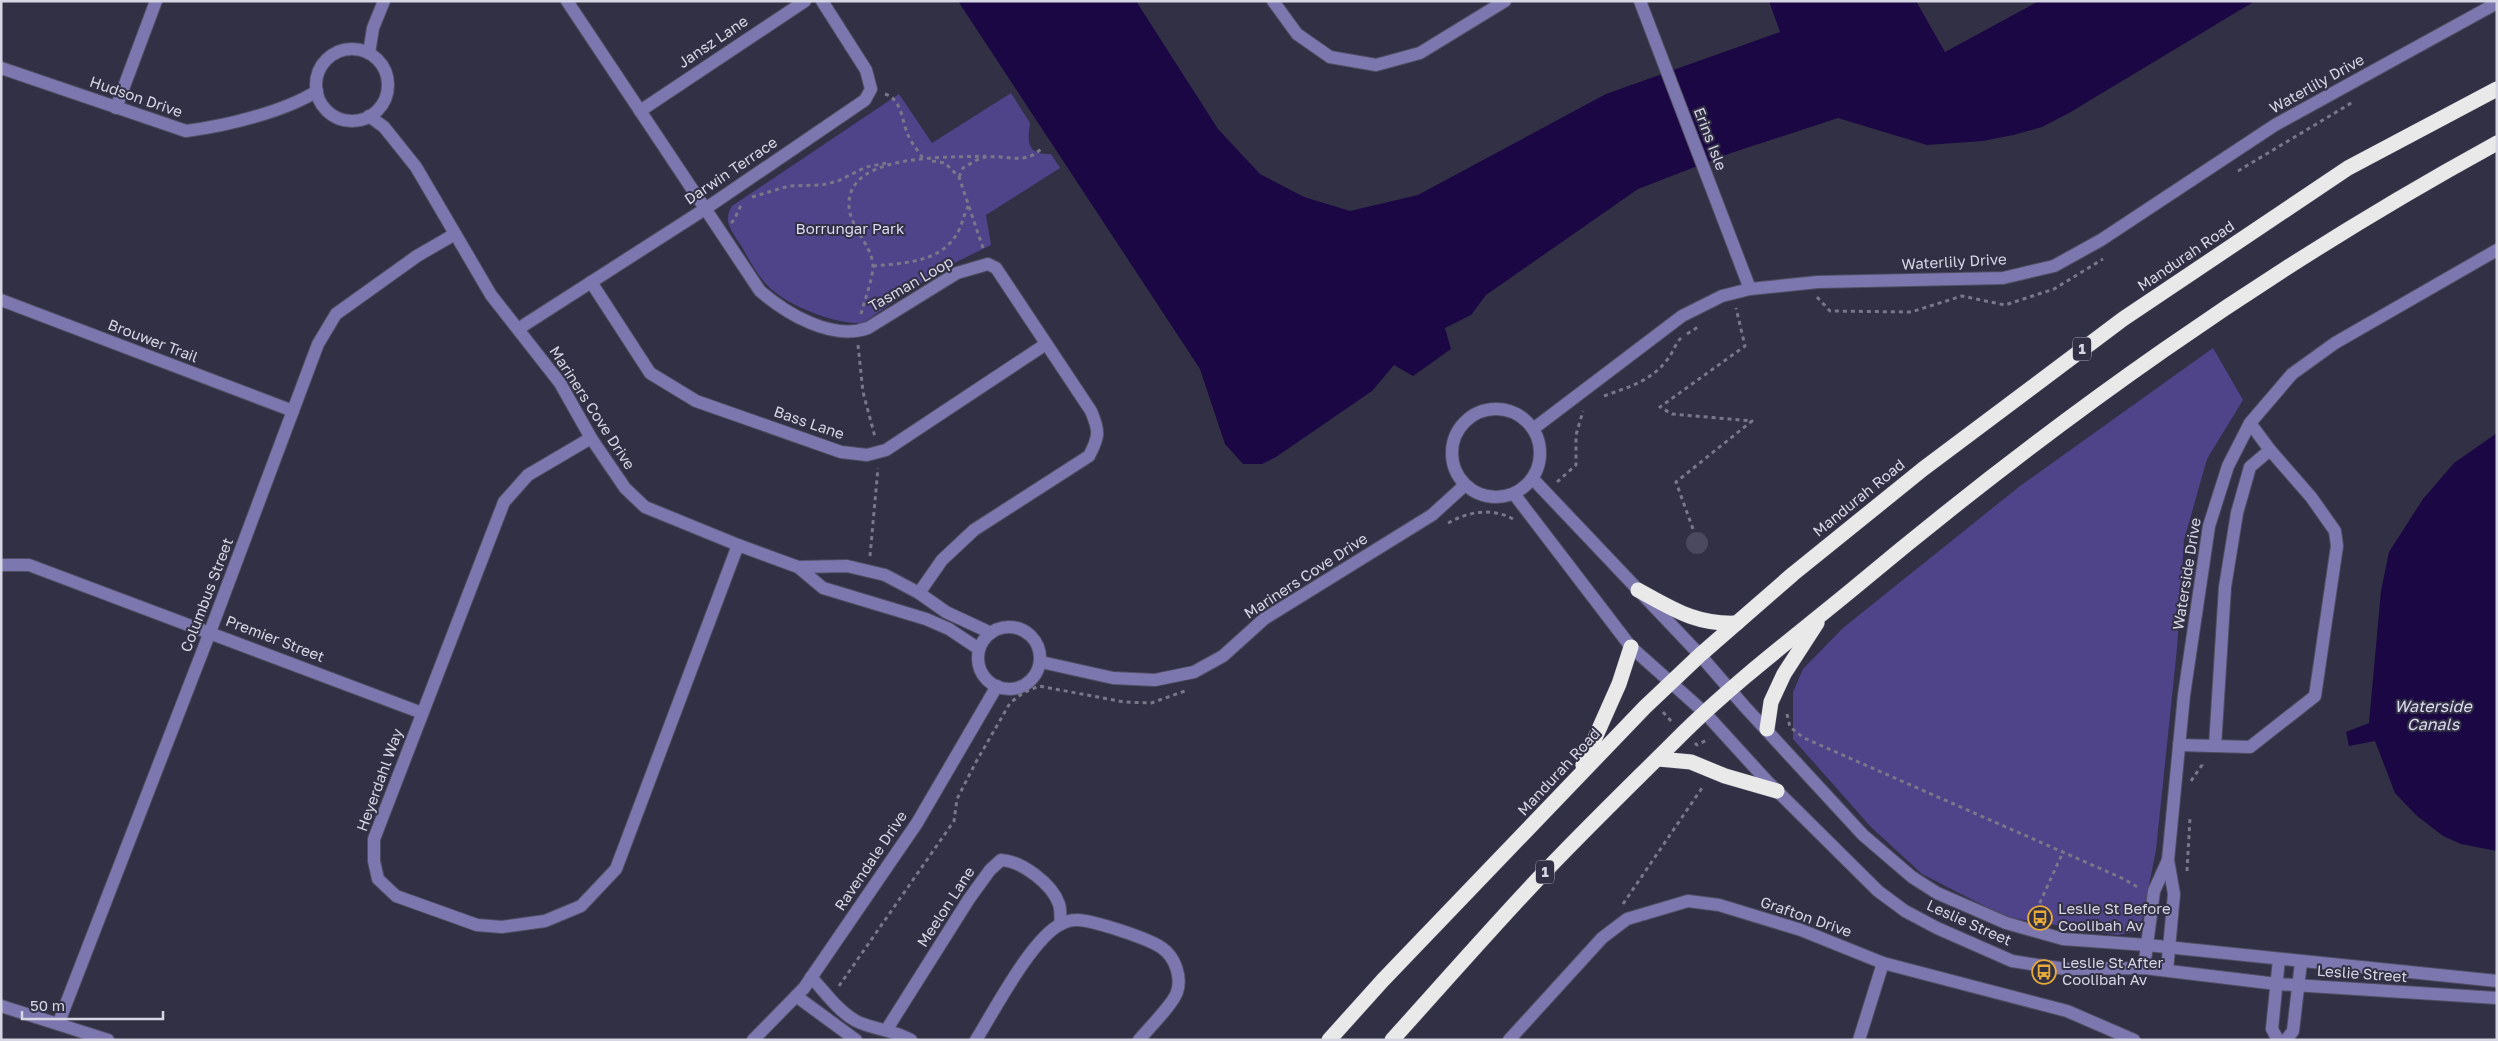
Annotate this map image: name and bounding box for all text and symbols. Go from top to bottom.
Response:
street label: Jansz Lane [674,11,751,71]
street label: Waterlily Drive [2266,50,2367,117]
street label: Hudson Drive [88,72,185,120]
street label: Erins Isle [1691,105,1731,173]
street label: Darwin Terrace [681,132,780,208]
street label: Mandurah Road [2134,216,2237,294]
park label: Borrungar Park [796,219,905,237]
street label: Waterlily Drive [1901,249,2007,273]
street label: Tasman Loop [865,252,956,315]
street label: Brouwer Trail [106,315,201,366]
road number: 1 [2073,338,2091,360]
street label: Mariners Cove Drive [546,342,640,473]
street label: Bass Lane [772,402,847,443]
street label: Mandurah Road [1809,455,1908,540]
street label: Waterside Drive [2168,516,2204,631]
street label: Mariners Cove Drive [1240,528,1371,622]
street label: Columbus Street [176,535,236,654]
street label: Premier Street [223,611,327,665]
water label: Waterside Canals [2394,696,2473,734]
street label: Mandurah Road [1513,724,1603,819]
street label: Heyerdahl Way [352,725,406,834]
street label: Ravendale Drive [830,807,910,914]
road number: 1 [1536,860,1554,884]
street label: Meelon Lane [913,863,978,950]
street label: Grafton Drive [1758,892,1855,940]
street label: Leslie Street [1924,895,2015,949]
place label: Leslie St Before Coolibah Av [2058,899,2171,934]
bus stop icon: Leslie St Before Coolibah Av [2027,905,2053,931]
place label: Leslie St After Coolibah Av [2062,953,2163,988]
bus stop icon: Leslie St After Coolibah Av [2031,959,2057,985]
street label: Leslie Street [2316,961,2408,985]
scale bar [22,988,164,1020]
text: 50 m [30,996,65,1014]

